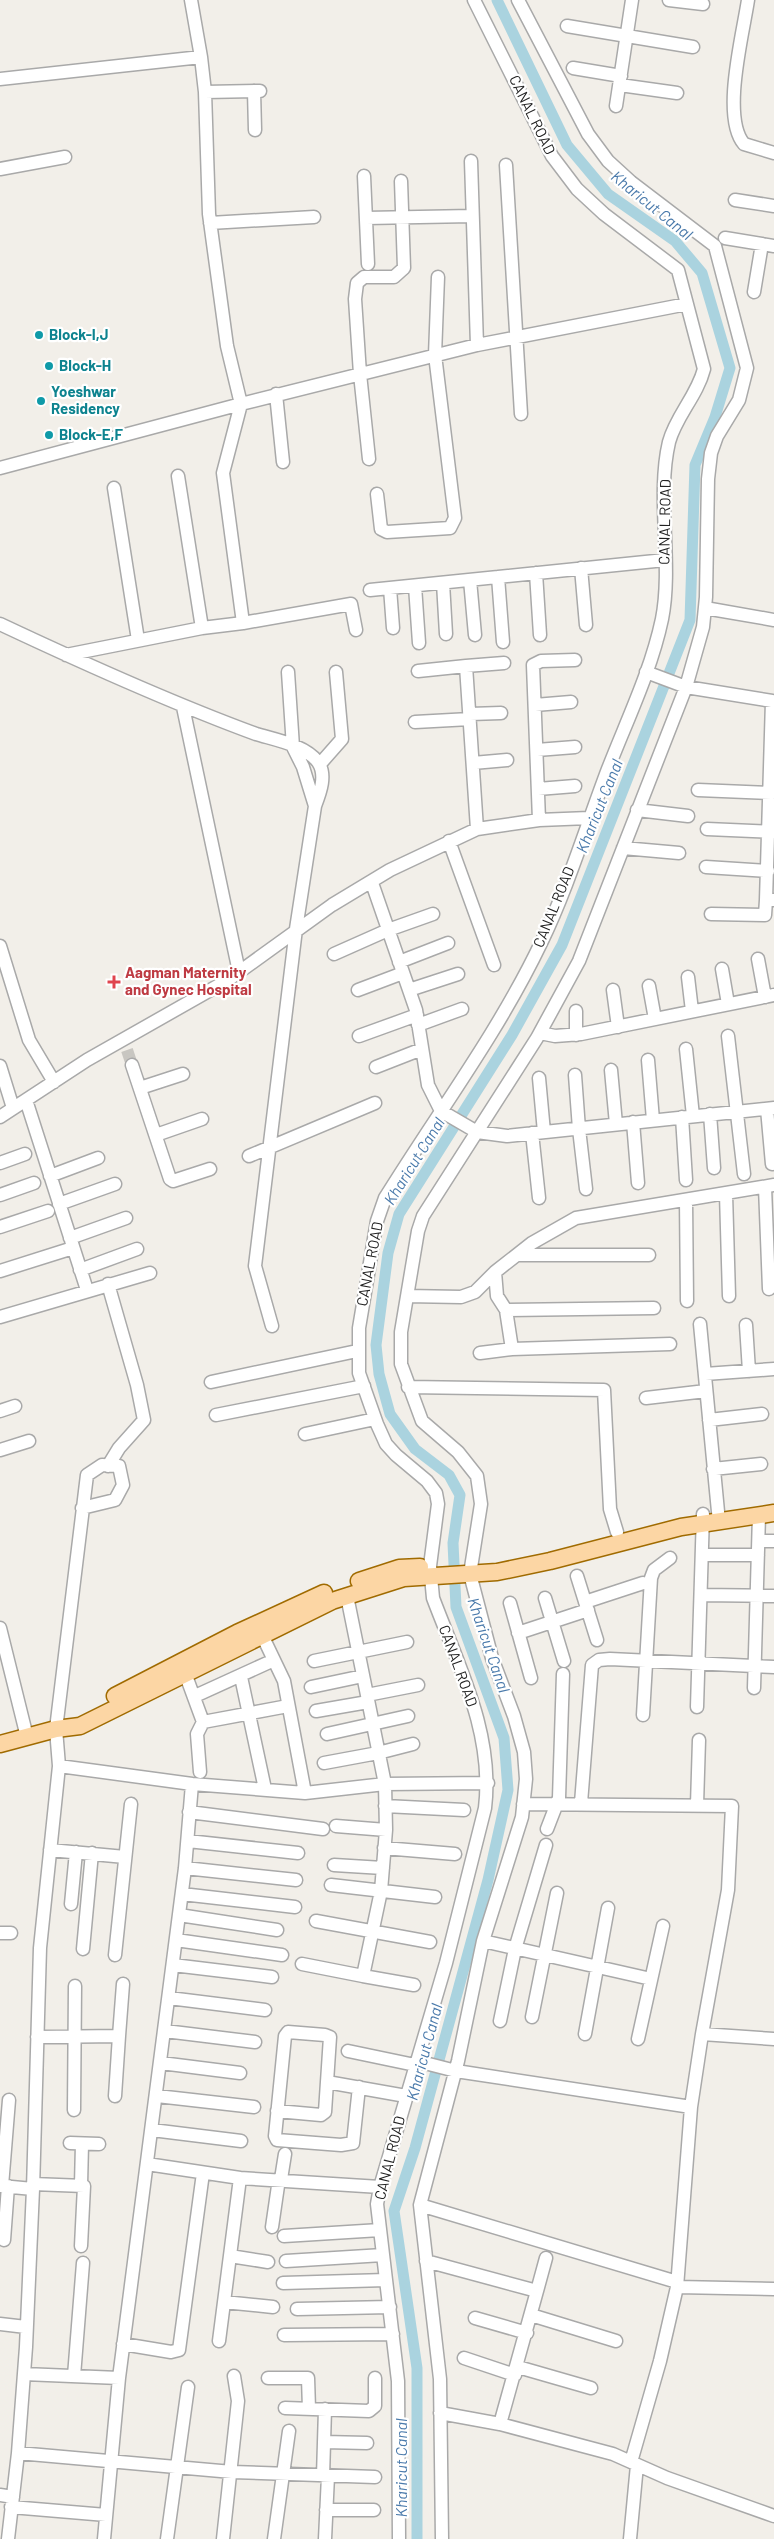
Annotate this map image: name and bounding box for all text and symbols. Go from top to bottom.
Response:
street label: CANAL ROAD [506,72,560,157]
water label: Kharicut Canal [608,166,697,243]
place label: Block-I,J [49,325,108,343]
marker: Block-I,J [33,329,45,341]
place label: Block-H [59,356,111,374]
marker: Block-H [43,360,55,372]
place label: Yoeshwar Residency [51,382,120,417]
marker: Yoeshwar Residency [35,395,47,407]
place label: Block-E,F [59,425,124,443]
marker: Block-E,F [43,429,55,441]
street label: CANAL ROAD [654,479,674,565]
water label: Kharicut Canal [571,756,626,855]
street label: CANAL ROAD [529,863,577,950]
place label: Aagman Maternity and Gynec Hospital [125,963,252,998]
marker: Aagman Maternity and Gynec Hospital [107,975,121,989]
water label: Kharicut Canal [379,1113,448,1208]
street label: CANAL ROAD [352,1220,386,1308]
water label: Kharicut Canal [464,1595,515,1695]
street label: CANAL ROAD [436,1622,482,1709]
water label: Kharicut Canal [402,2001,446,2102]
street label: CANAL ROAD [370,2114,408,2202]
water label: Kharicut Canal [391,2418,410,2518]

